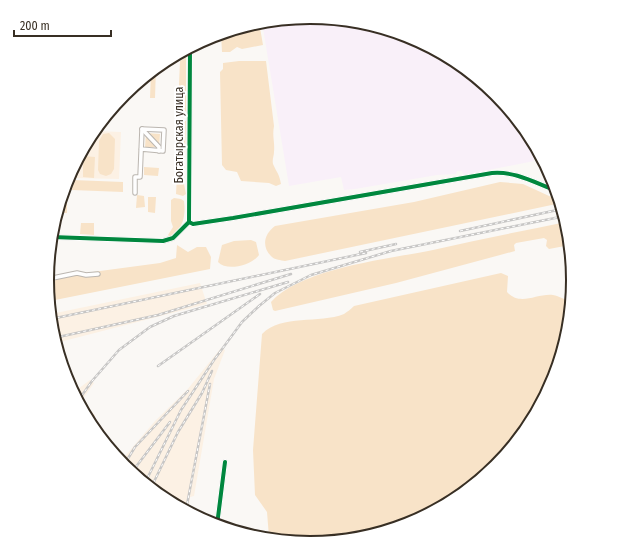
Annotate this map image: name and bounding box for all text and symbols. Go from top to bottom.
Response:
scale bar [14,12,111,38]
text: 200 m [20,19,50,33]
street label: Богатырская улица [172,86,186,184]

